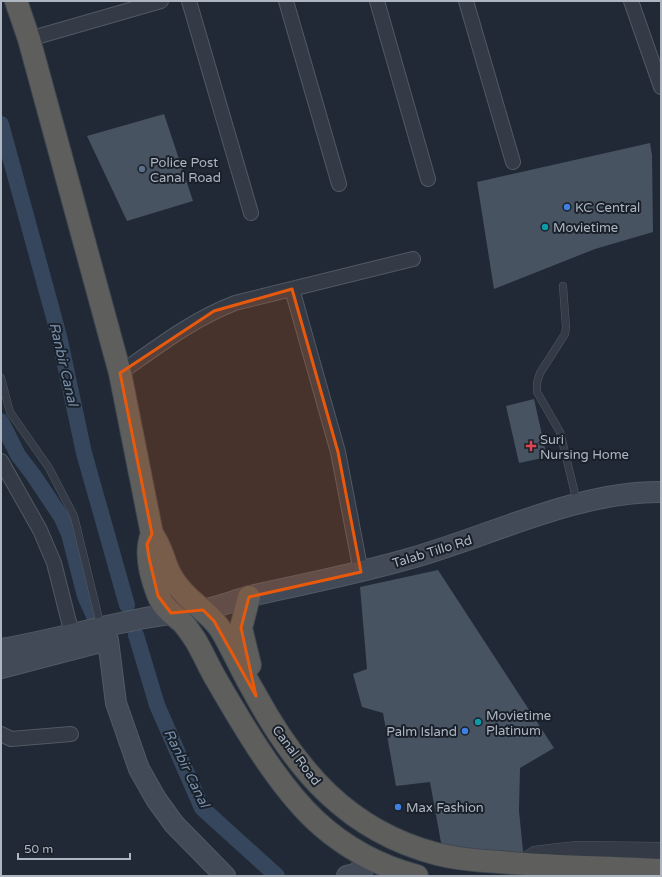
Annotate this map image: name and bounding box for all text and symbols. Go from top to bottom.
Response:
place label: Police Post Canal Road [150,155,221,186]
marker: Police Post Canal Road [137,164,147,174]
place label: KC Central [575,200,640,216]
marker: KC Central [562,202,572,212]
place label: Movietime [553,220,618,236]
marker: Movietime [540,222,550,232]
water label: Ranbir Canal [46,321,82,409]
place label: Suri Nursing Home [540,432,629,463]
marker: Suri Nursing Home [525,440,537,452]
street label: Talab Tillo Rd [390,532,474,572]
place label: Movietime Platinum [486,708,551,739]
marker: Movietime Platinum [473,717,483,727]
street label: Canal Road [268,722,324,789]
place label: Palm Island [386,724,457,740]
water label: Ranbir Canal [160,726,214,812]
marker: Palm Island [460,726,470,736]
place label: Max Fashion [406,800,484,816]
marker: Max Fashion [393,802,403,812]
scale bar [18,835,130,861]
text: 50 m [24,842,53,856]

